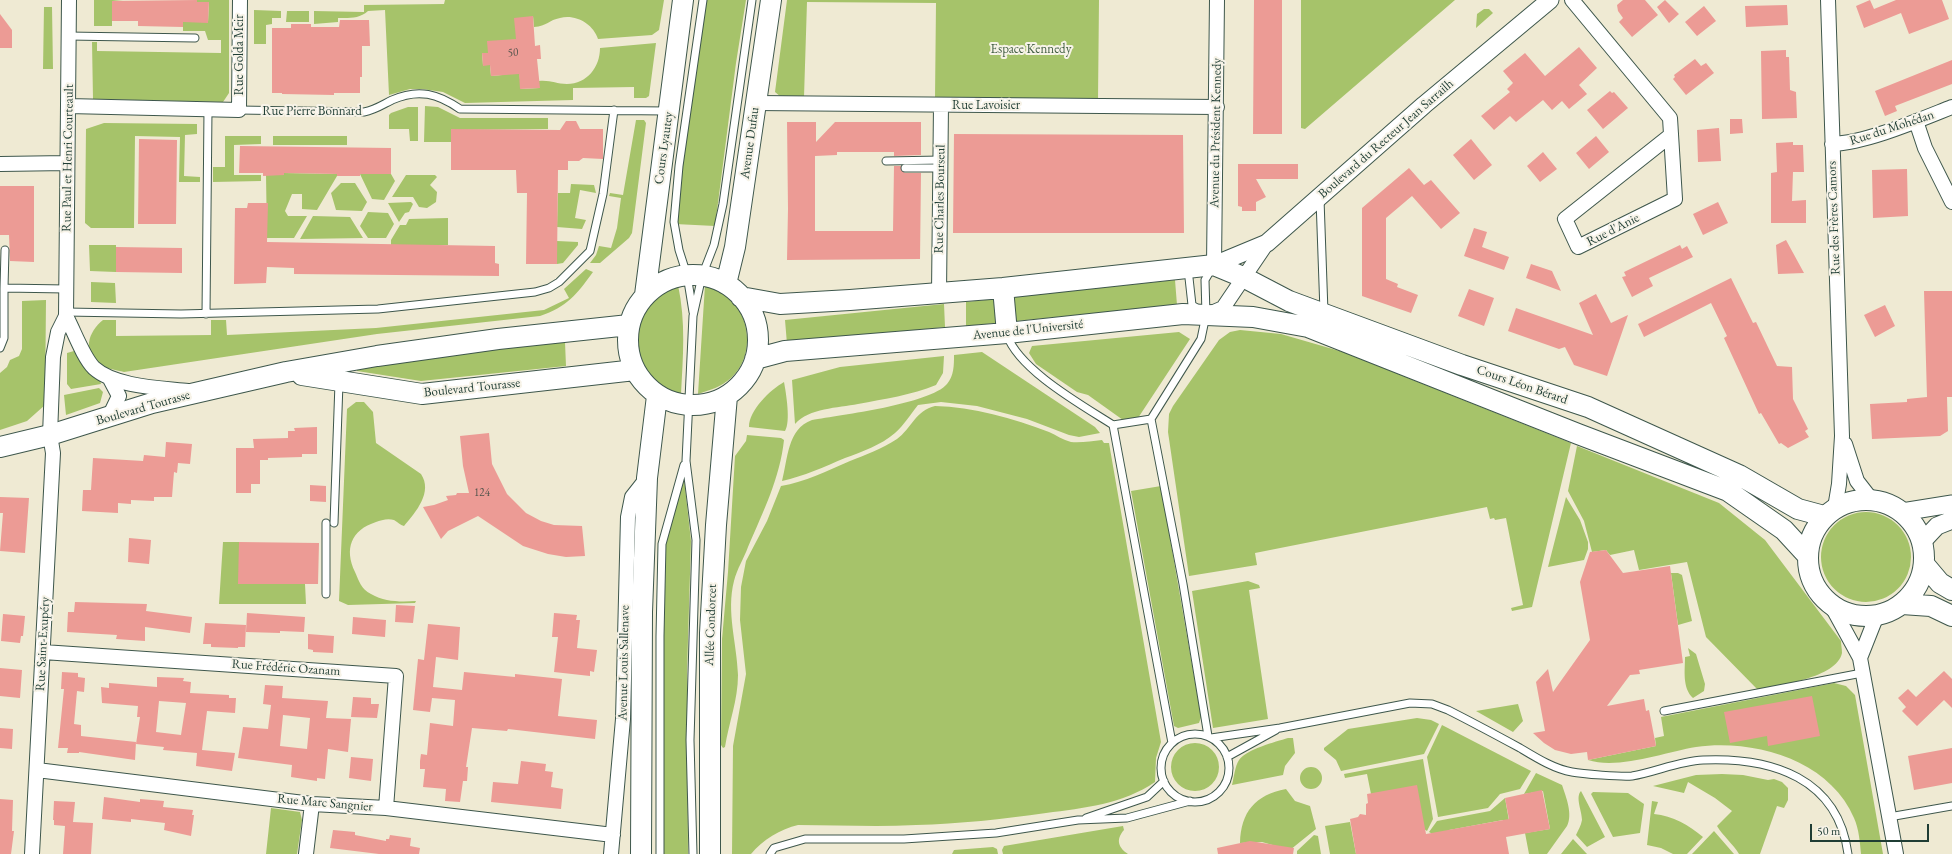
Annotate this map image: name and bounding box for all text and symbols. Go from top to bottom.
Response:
street label: Rue Golda Meir [231,14,247,96]
park label: Espace Kennedy [991,41,1071,57]
house number: 50 [508,46,518,60]
street label: Avenue du Président Kennedy [1207,58,1225,208]
street label: Boulevard du Recteur Jean Sarrailh [1315,76,1457,202]
street label: Rue Paul et Henri Courteault [59,84,77,232]
street label: Rue Lavoisier [952,97,1020,113]
street label: Rue Pierre Bonnard [262,103,362,119]
street label: Avenue Dufau [737,106,763,180]
street label: Rue du Mohédan [1848,107,1936,149]
street label: Cours Lyautey [651,111,677,185]
street label: Rue Charles Bourseul [931,145,949,253]
street label: Rue des Frères Camors [1824,161,1844,275]
street label: Rue d'Anie [1584,210,1642,250]
street label: Avenue de l'Université [972,316,1084,344]
street label: Cours Léon Bérard [1474,362,1570,408]
street label: Boulevard Tourasse [423,375,521,401]
street label: Boulevard Tourasse [94,387,192,429]
house number: 124 [474,486,490,500]
street label: Allée Condorcet [702,584,720,666]
street label: Rue Saint-Exupéry [33,596,53,692]
street label: Avenue Louis Sallenave [615,605,633,721]
street label: Rue Frédéric Ozanam [231,656,341,680]
street label: Rue Marc Sangnier [277,791,373,815]
scale bar [1812,816,1931,842]
text: 50 m [1817,823,1840,839]

